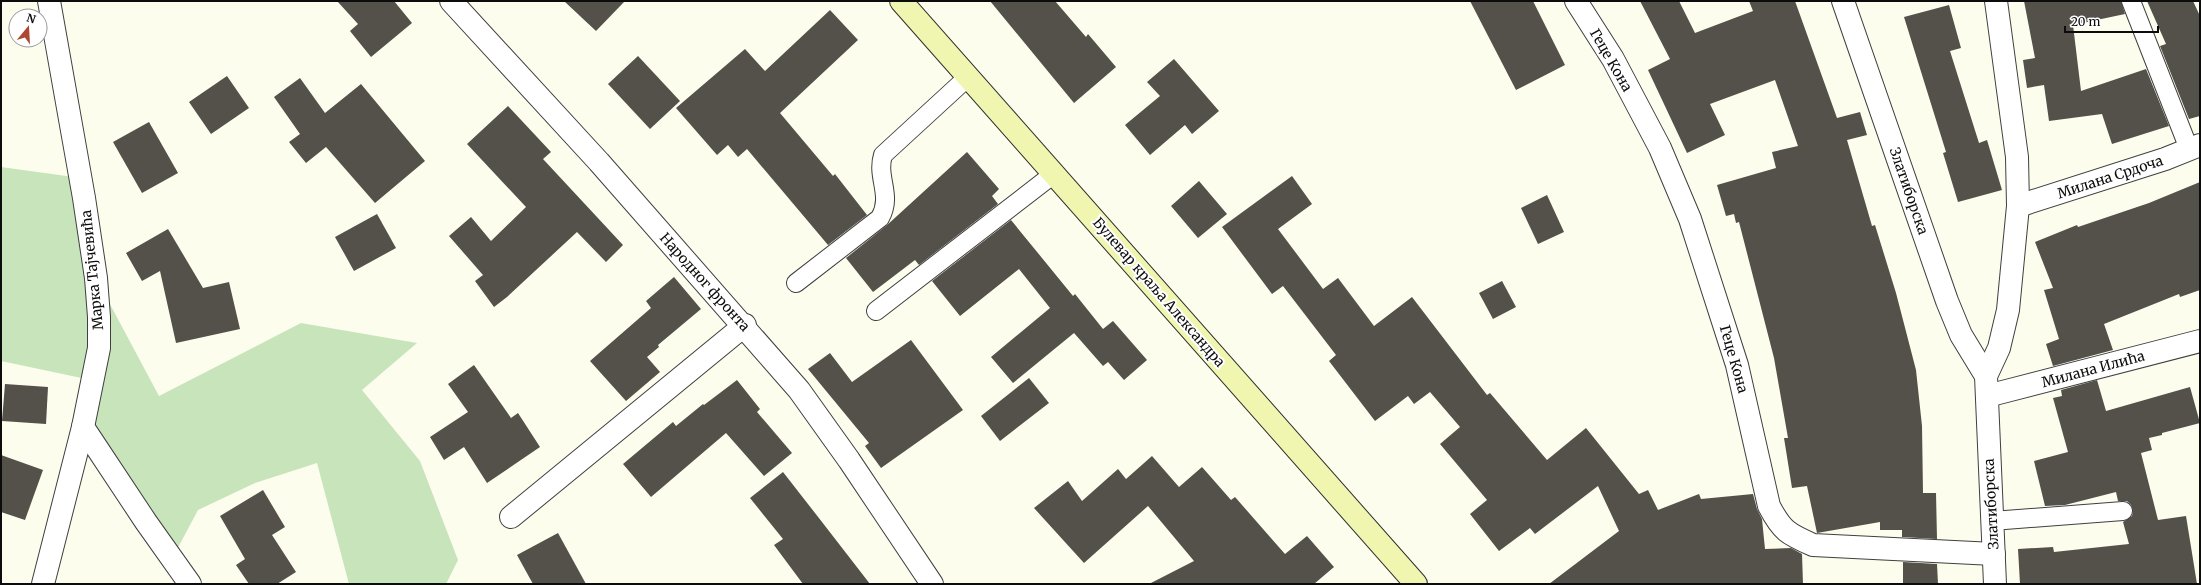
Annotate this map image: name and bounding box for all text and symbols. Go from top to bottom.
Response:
north arrow [8,8,48,48]
scale bar [2065,8,2158,34]
text: N [25,10,38,27]
text: 20 m [2071,14,2100,29]
street label: Геце Кона [1586,25,1637,95]
street label: Златиборска [1886,145,1932,237]
street label: Милана Срдоча [2055,151,2166,203]
street label: Марка Тајчевића [77,209,107,331]
street label: Булевар краља Александра [1089,213,1229,371]
street label: Народног фронта [656,229,754,335]
street label: Геце Кона [1716,323,1752,396]
street label: Милана Илића [2040,346,2147,391]
street label: Златиборска [1980,458,2002,550]

